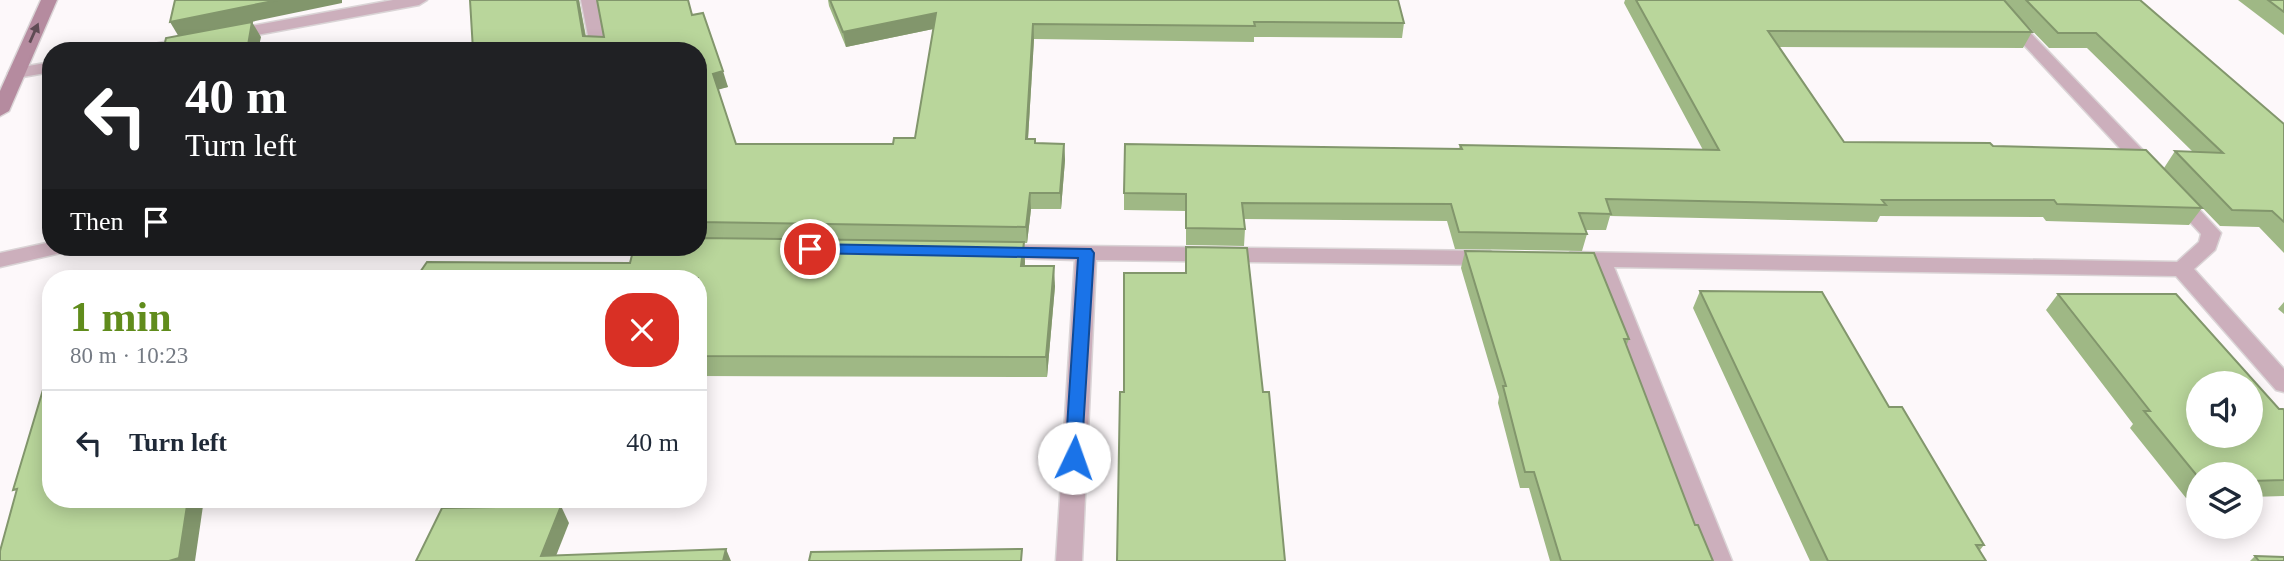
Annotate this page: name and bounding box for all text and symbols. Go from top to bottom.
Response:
one-way arrow [28,23,40,43]
text: 40 m [185,69,287,124]
icon: left [70,70,161,161]
text: Turn left [185,127,297,163]
icon: arrive [137,203,175,241]
text: Then [70,207,123,236]
pin [780,219,840,279]
icon: arrive [791,230,829,268]
button: close [605,293,679,367]
text: 1 min [70,294,172,340]
text: 80 m · 10:23 [70,343,188,368]
map controls [2186,371,2263,539]
button: sound [2186,371,2263,448]
position arrow [1037,421,1111,495]
icon: left [70,424,108,462]
text: Turn left [129,428,227,457]
text: 40 m [626,428,679,457]
button: layers [2186,462,2263,539]

